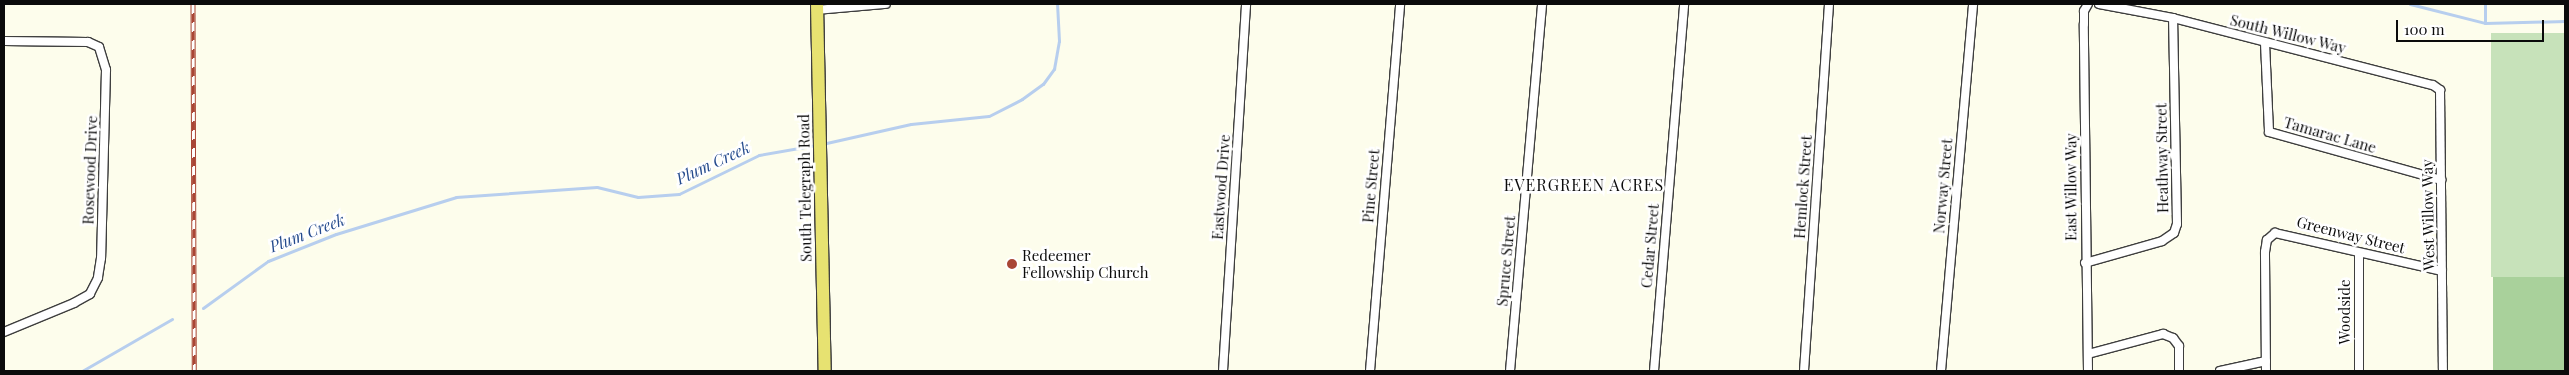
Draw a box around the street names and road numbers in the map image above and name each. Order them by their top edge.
street label: South Willow Way [2228,11,2348,57]
street label: Heathway Street [2152,103,2172,213]
street label: Tamarac Lane [2282,113,2378,157]
street label: South Telegraph Road [795,114,815,262]
street label: Rosewood Drive [79,115,101,225]
street label: East Willow Way [2062,132,2080,242]
street label: Eastwood Drive [1208,134,1234,240]
street label: Hemlock Street [1790,135,1816,239]
street label: Norway Street [1930,138,1956,234]
street label: Pine Street [1359,148,1383,224]
street label: West Willow Way [2418,158,2438,272]
street label: Cedar Street [1637,203,1663,289]
street label: Greenway Street [2295,213,2407,257]
street label: Spruce Street [1493,215,1519,307]
street label: Woodside [2336,279,2354,345]

